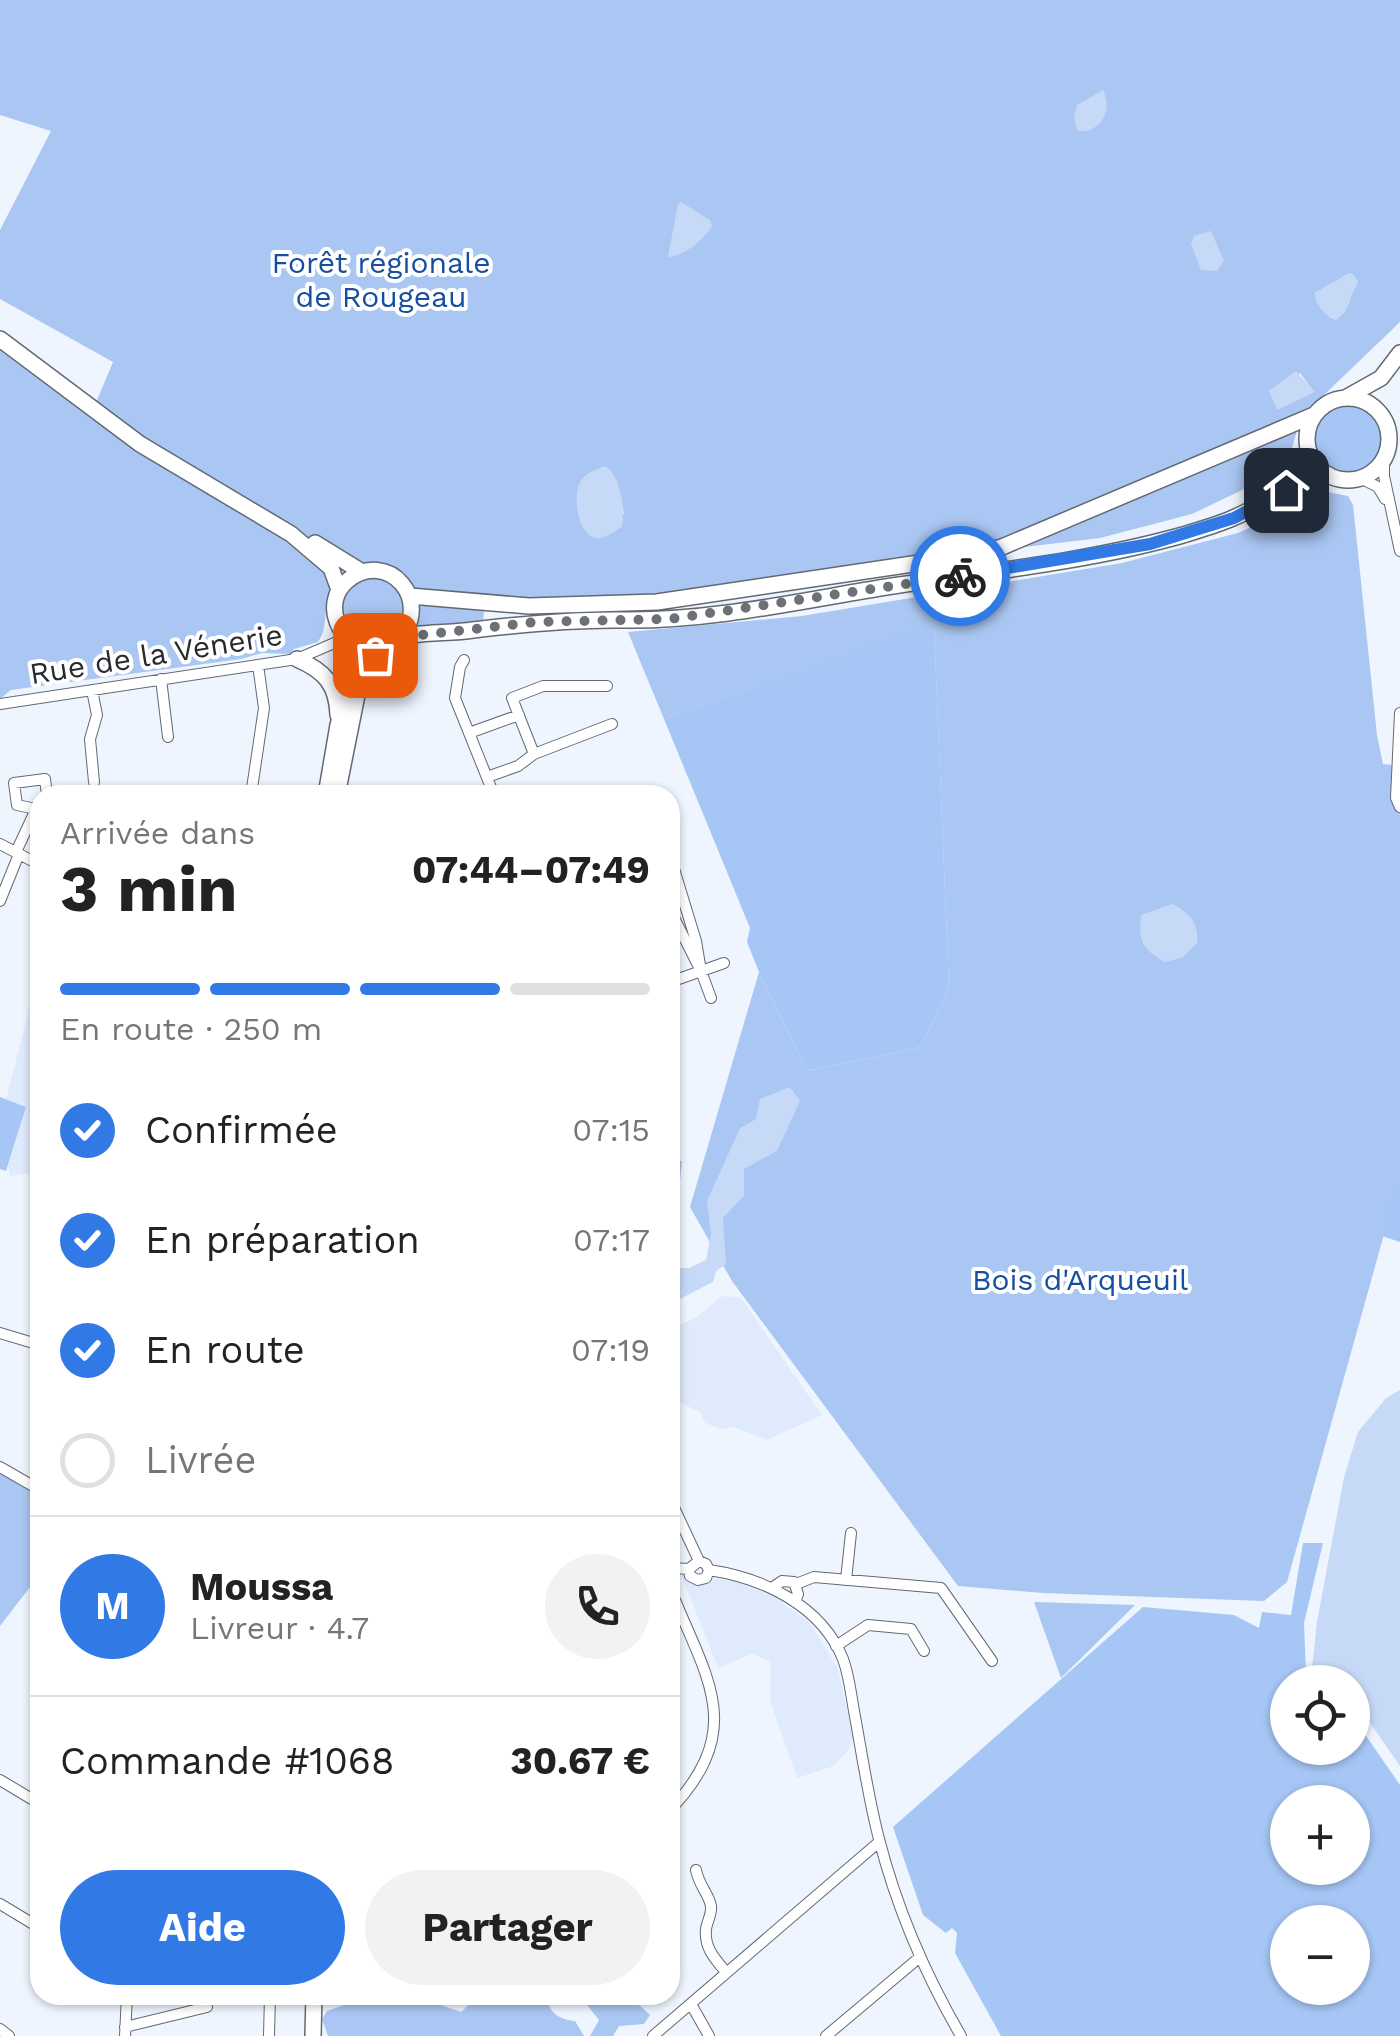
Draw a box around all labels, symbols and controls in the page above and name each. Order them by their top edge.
park label: Forêt régionale de Rougeau [271,245,491,314]
pin [1244,448,1329,533]
icon: home [1259,463,1314,518]
courier [910,526,1010,626]
icon: bike [933,549,988,604]
pin [333,613,418,698]
street label: Rue de la Vénerie [27,617,285,691]
icon: bag [348,628,403,683]
text: Arrivée dans [60,814,255,852]
text: 07:44–07:49 [412,848,650,892]
text: 3 min [60,851,238,927]
text: En route · 250 m [60,1010,322,1048]
icon: check [60,1103,115,1158]
text: Confirmée [145,1108,338,1152]
text: 07:15 [572,1111,650,1149]
icon: check [60,1213,115,1268]
text: En préparation [145,1218,420,1262]
text: 07:17 [573,1221,650,1259]
park label: Bois d'Arqueuil [972,1262,1188,1297]
icon: check [60,1323,115,1378]
text: En route [145,1328,305,1372]
text: 07:19 [571,1331,650,1369]
text: Livrée [145,1438,256,1482]
button: phone [545,1554,650,1659]
text: Moussa [190,1565,333,1609]
text: M [95,1584,130,1628]
text: Livreur · 4.7 [190,1609,369,1647]
map controls [1270,1665,1370,2005]
button: locate [1270,1665,1370,1765]
text: Commande #1068 [60,1739,394,1783]
text: 30.67 € [510,1739,650,1783]
button: + [1270,1785,1370,1885]
button: Aide [60,1870,345,1985]
button: Partager [365,1870,650,1985]
button: − [1270,1905,1370,2005]

